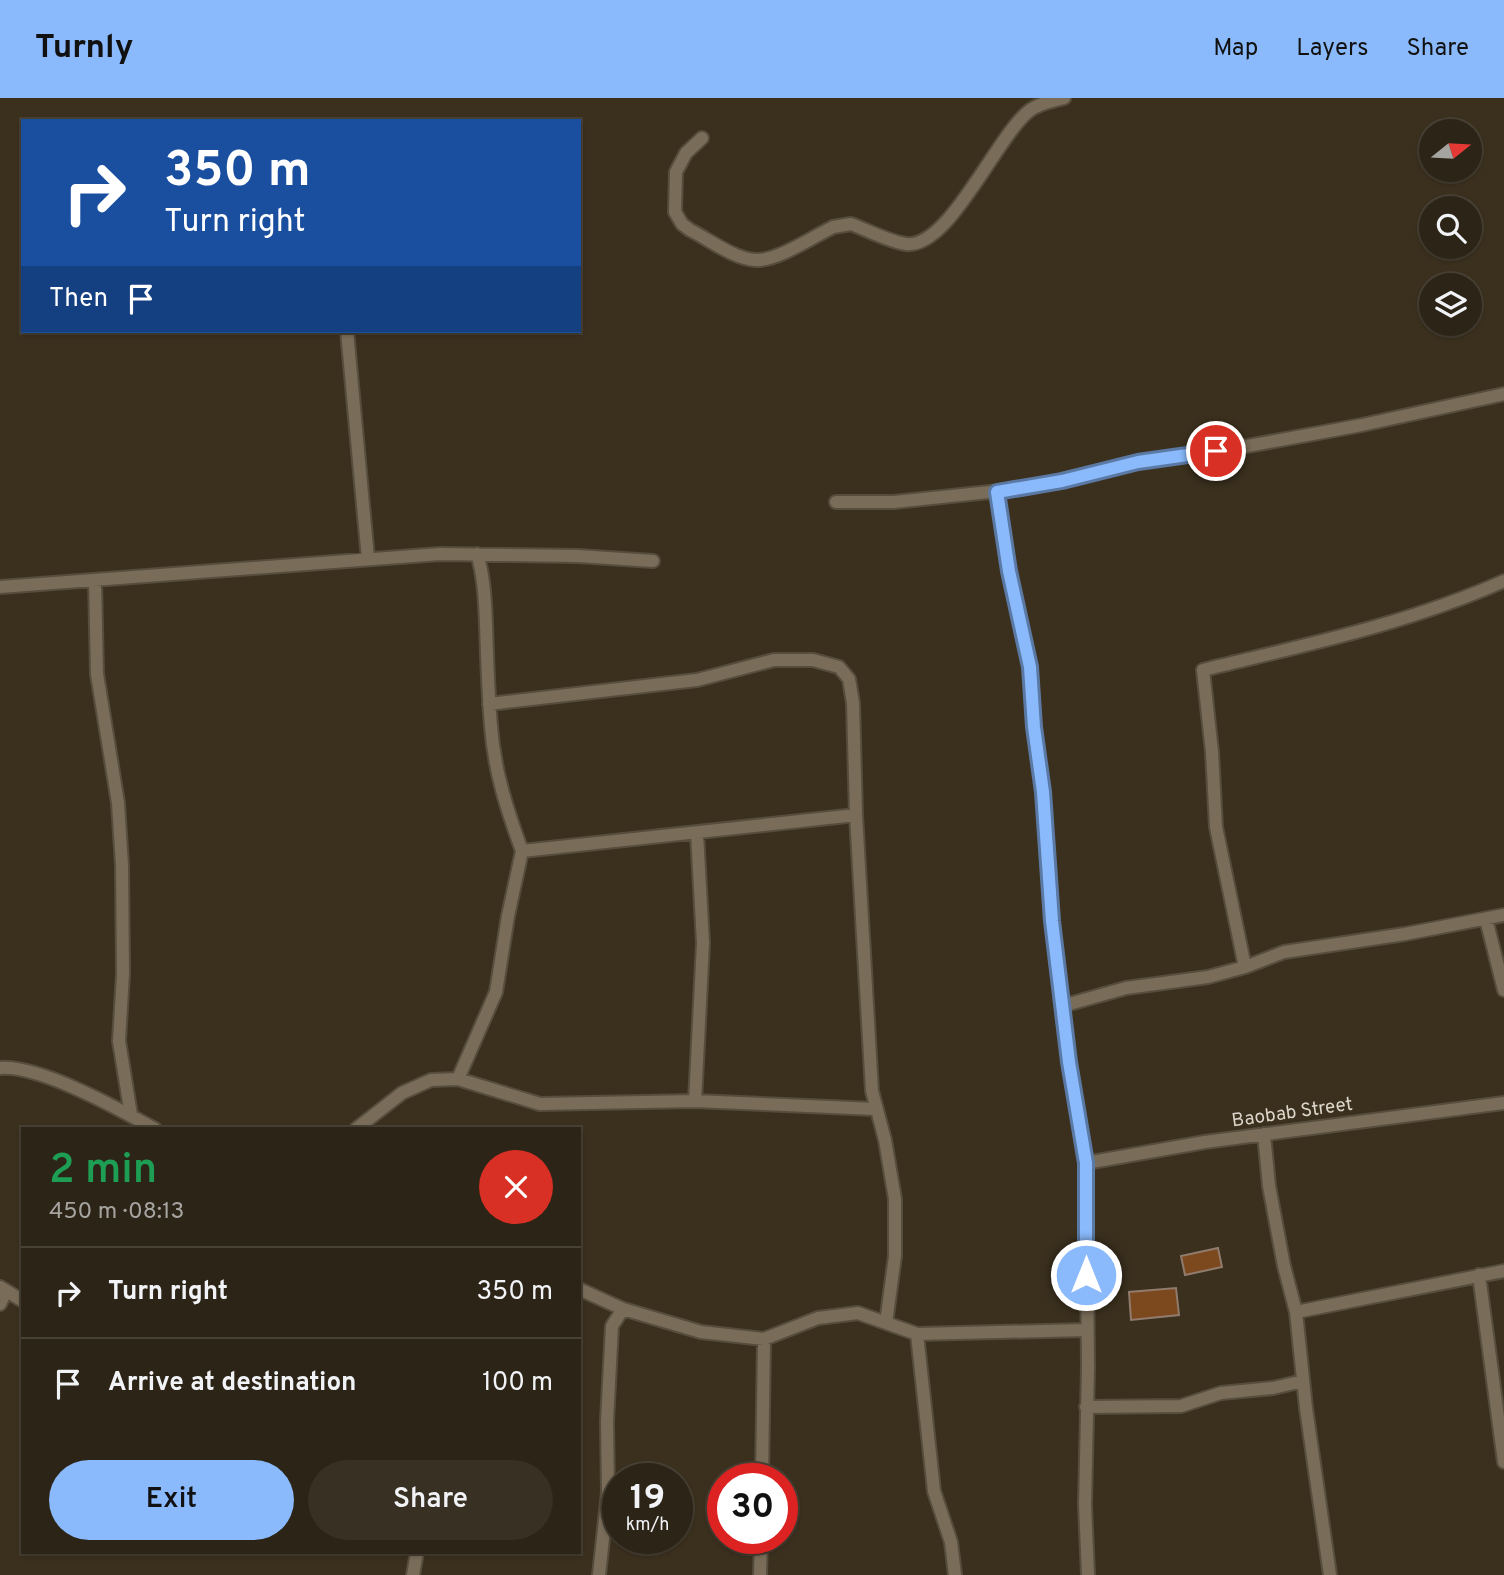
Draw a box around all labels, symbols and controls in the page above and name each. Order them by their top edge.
text: Turnly [35,28,133,70]
text: Map [1213,34,1258,64]
text: Layers [1296,34,1368,64]
text: Share [1406,34,1469,64]
north arrow [1419,119,1482,182]
map controls [1419,119,1482,336]
text: 350 m [164,142,311,204]
icon: right [49,147,140,238]
button: search [1419,196,1482,259]
text: Turn right [164,203,306,243]
button: layers [1419,273,1482,336]
icon: arrive [122,280,160,318]
text: Then [49,283,108,316]
pin [1186,421,1246,481]
icon: arrive [1197,432,1235,470]
street label: Baobab Street [1230,1093,1354,1133]
text: 2 min [49,1145,157,1198]
button: close [479,1150,553,1224]
text: 450 m · 08:13 [49,1198,184,1227]
position arrow [1049,1238,1123,1312]
icon: right [49,1274,87,1312]
text: Turn right [108,1276,228,1309]
text: 350 m [476,1276,553,1309]
icon: arrive [49,1365,87,1403]
text: Arrive at destination [108,1367,356,1400]
text: 100 m [482,1367,553,1400]
button: Exit [49,1460,294,1540]
button: Share [308,1460,553,1540]
speed limit sign: 30 [707,1463,798,1554]
text: 19 [630,1477,665,1521]
text: km/h [626,1514,669,1537]

